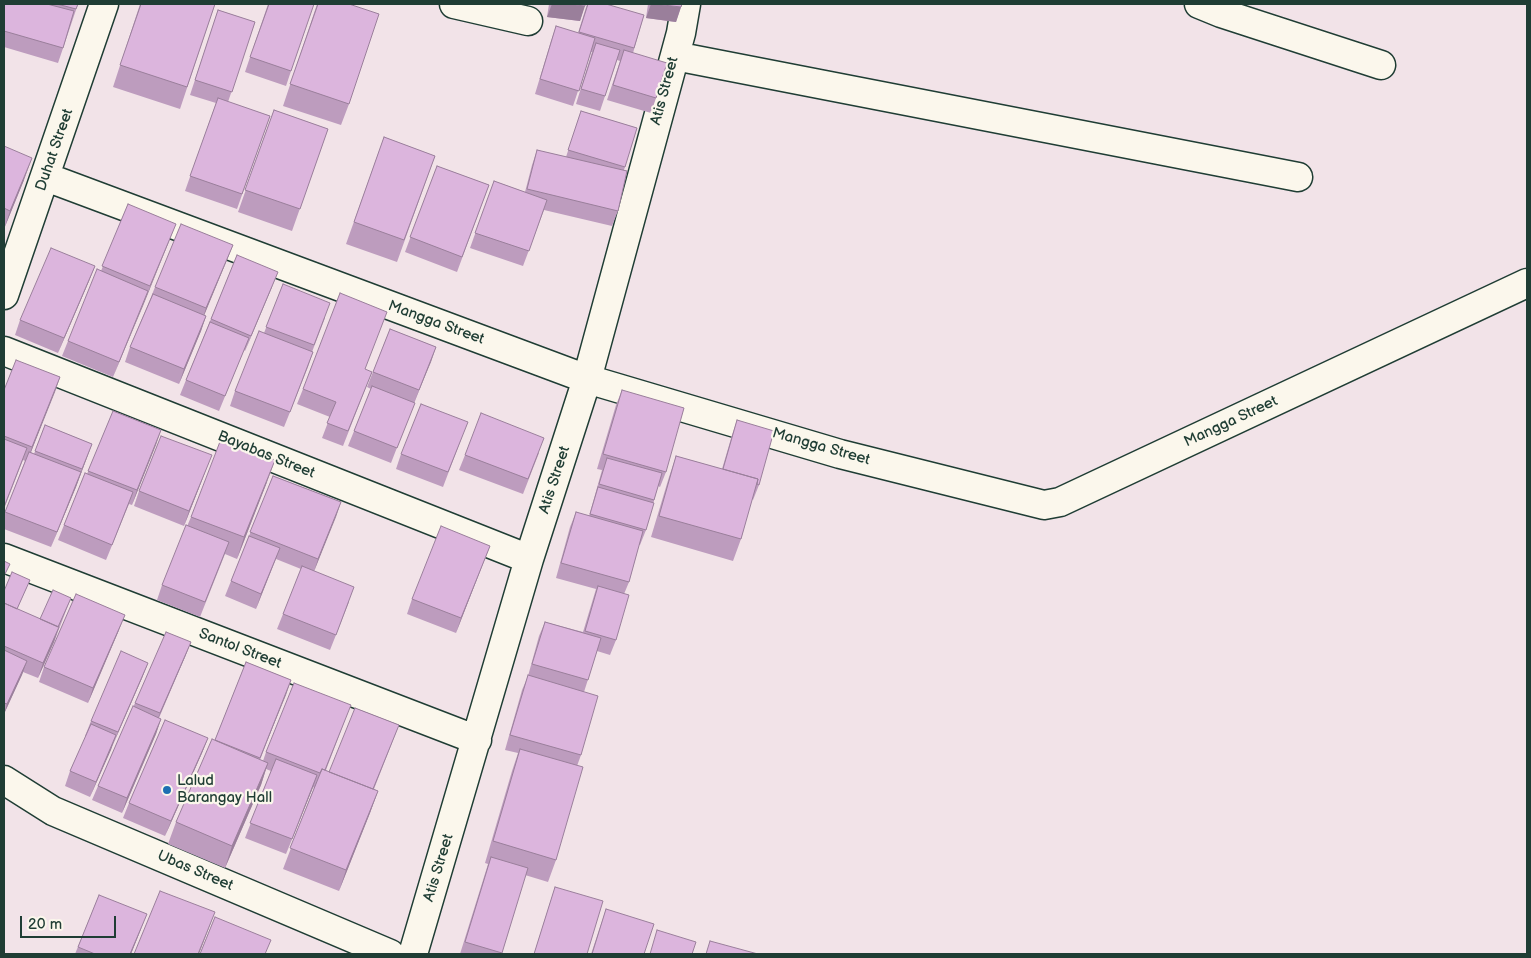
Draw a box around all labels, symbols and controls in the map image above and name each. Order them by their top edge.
street label: Atis Street [647,55,683,127]
street label: Duhat Street [33,106,77,194]
street label: Mangga Street [385,297,487,349]
street label: Mangga Street [1181,393,1281,451]
street label: Mangga Street [770,424,872,470]
street label: Bayabas Street [215,427,317,483]
street label: Atis Street [536,444,574,516]
street label: Santol Street [196,625,284,673]
place label: Lalud Barangay Hall [177,772,272,807]
marker: Lalud Barangay Hall [161,784,173,796]
street label: Atis Street [420,832,458,904]
street label: Ubas Street [154,847,236,895]
scale bar [22,906,119,938]
text: 20 m [28,915,62,934]

